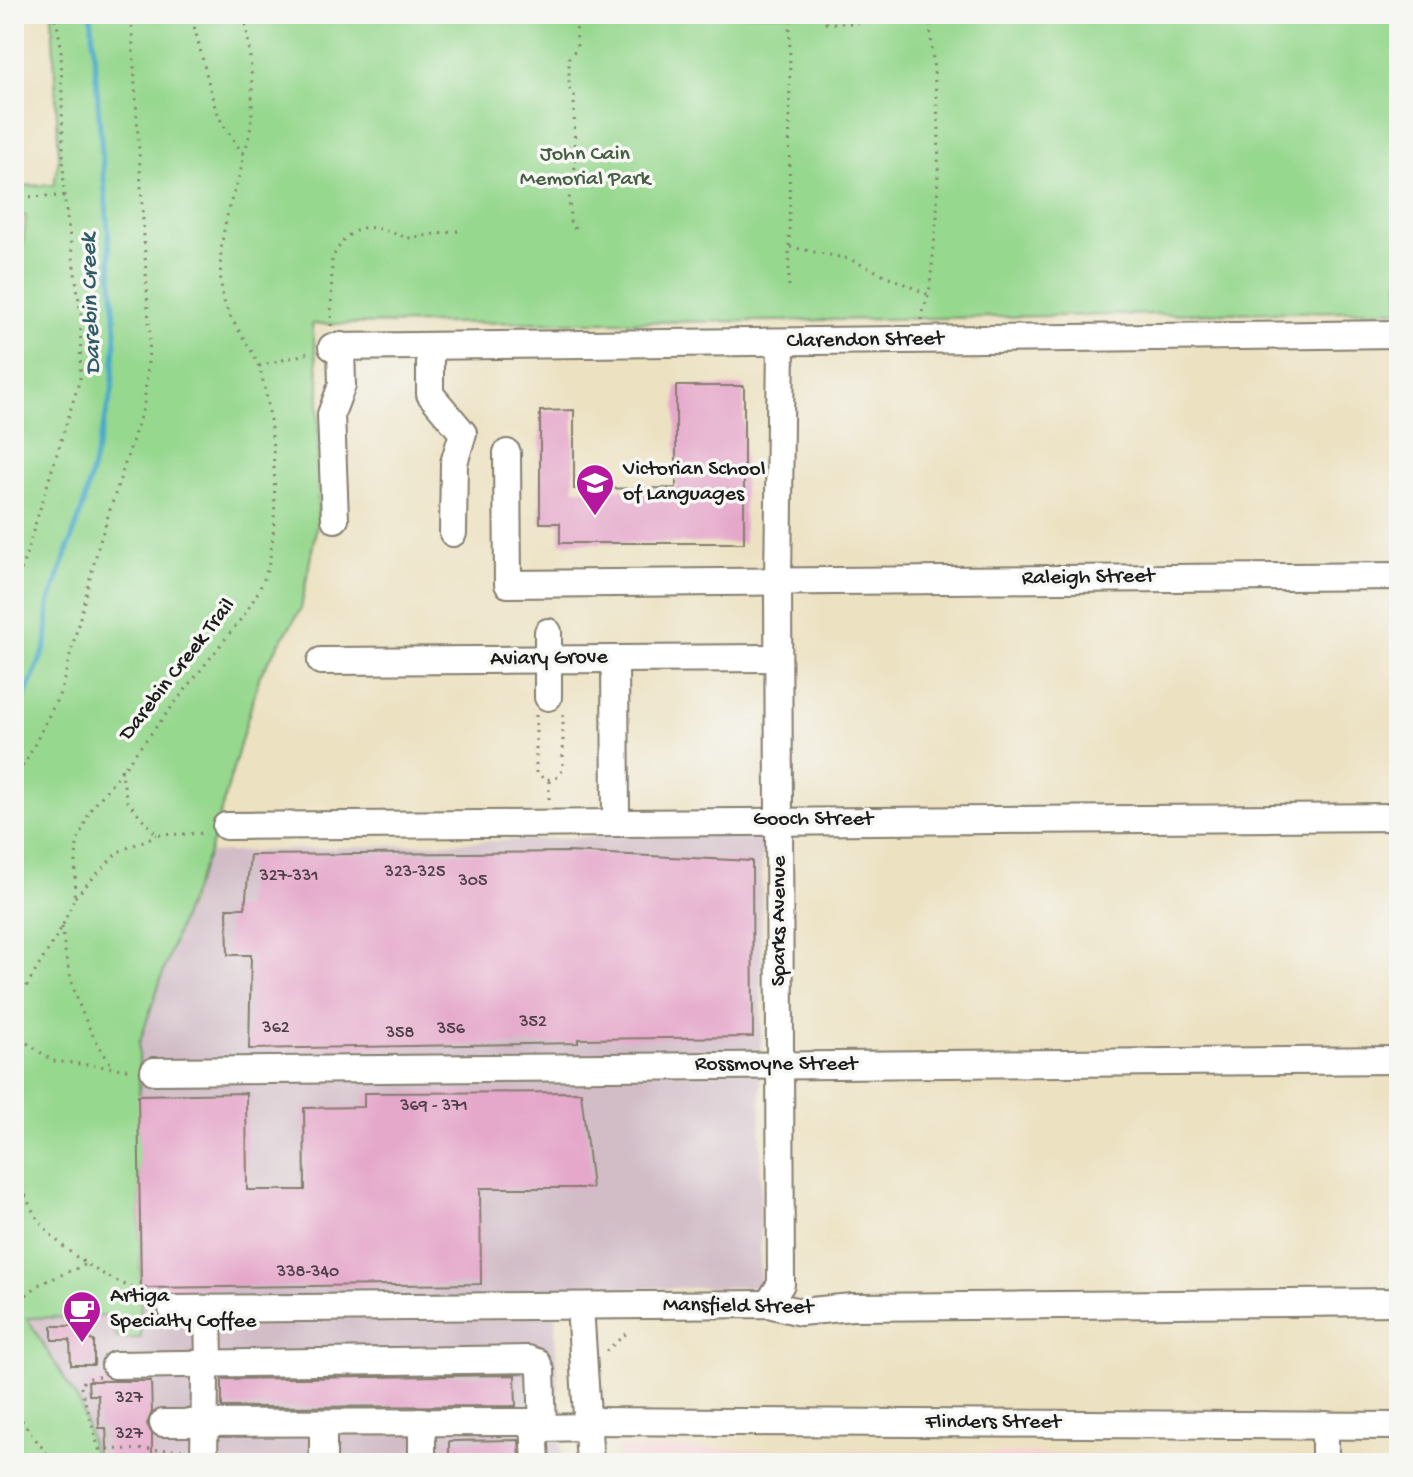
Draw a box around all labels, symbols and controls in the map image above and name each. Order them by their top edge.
park label: John Cain Memorial Park [520,142,652,193]
water label: Darebin Creek [75,230,109,375]
street label: Clarendon Street [786,327,946,355]
place label: Victorian School of Languages [622,457,766,508]
school or university icon: Victorian School of Languages [574,462,616,517]
street label: Raleigh Street [1021,564,1157,592]
street label: Darebin Creek Trail [113,594,242,748]
street label: Aviary Grove [490,645,609,673]
street label: Gooch Street [753,807,875,833]
street label: Sparks Avenue [767,855,793,986]
house number: 323-325 [384,862,445,883]
house number: 327-331 [258,866,319,887]
house number: 305 [457,871,488,892]
house number: 352 [518,1012,547,1033]
house number: 362 [261,1018,290,1039]
house number: 356 [436,1019,466,1040]
house number: 358 [385,1023,414,1044]
street label: Rossmoyne Street [695,1052,859,1078]
house number: 369 - 371 [399,1096,468,1117]
house number: 338-340 [276,1262,339,1283]
place label: Artiga Specialty Coffee [110,1284,257,1335]
cafe icon: Artiga Specialty Coffee [61,1289,103,1344]
street label: Mansfield Street [663,1293,815,1321]
house number: 327 [114,1388,143,1409]
street label: Flinders Street [924,1410,1063,1436]
house number: 327 [114,1424,143,1445]

